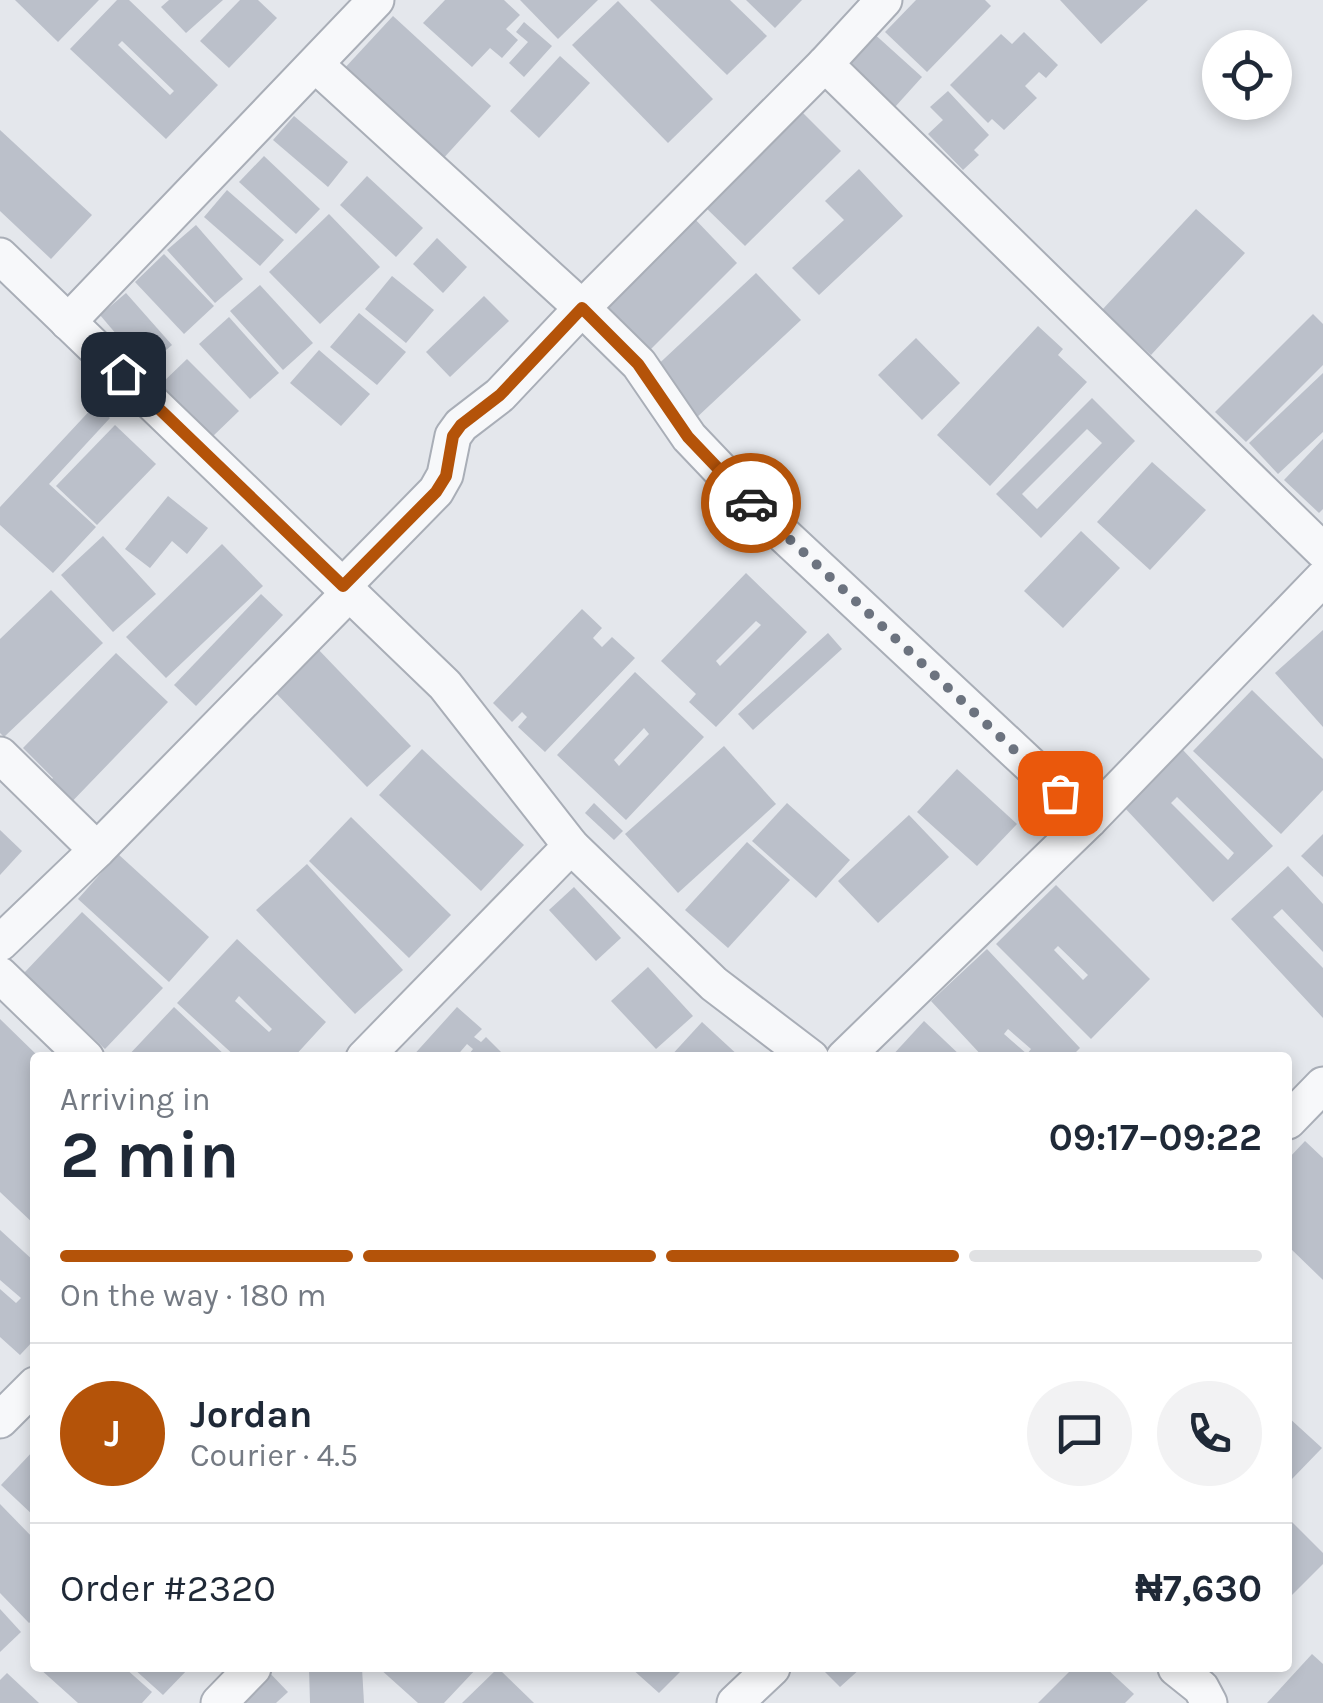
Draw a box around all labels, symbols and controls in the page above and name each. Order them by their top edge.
map controls [1202,30,1292,120]
button: locate [1202,30,1292,120]
pin [81,332,166,417]
icon: home [96,347,151,402]
courier [701,453,801,553]
icon: car [724,476,779,531]
pin [1018,751,1103,836]
icon: bag [1033,766,1088,821]
text: Arriving in [60,1081,211,1118]
text: 09:17–09:22 [1049,1115,1262,1160]
text: 2 min [60,1117,239,1193]
text: On the way · 180 m [60,1277,326,1314]
button: chat [1027,1381,1132,1486]
button: phone [1157,1381,1262,1486]
text: Jordan [190,1392,313,1437]
text: J [104,1411,121,1456]
text: Courier · 4.5 [190,1437,358,1474]
text: Order #2320 [60,1566,276,1611]
text: ₦7,630 [1135,1566,1262,1611]

